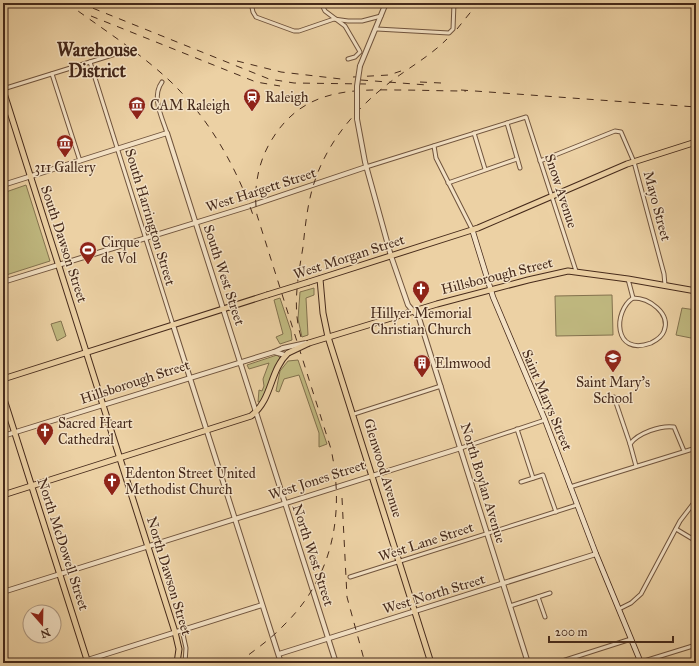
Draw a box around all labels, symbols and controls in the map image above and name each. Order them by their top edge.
district label: Warehouse District [57,39,138,82]
station icon: Raleigh [242,87,262,112]
place label: Raleigh [265,89,309,106]
museum icon: CAM Raleigh [127,95,147,120]
place label: CAM Raleigh [150,97,230,114]
museum icon: 311 Gallery [55,133,75,158]
street label: South Harrington Street [121,146,179,288]
street label: Snow Avenue [541,152,581,230]
place label: 311 Gallery [35,159,96,176]
street label: West Hargett Street [204,164,318,216]
street label: Mayo Street [640,169,674,243]
street label: South Dawson Street [37,183,91,305]
street label: South West Street [200,223,248,328]
street label: West Morgan Street [291,231,407,283]
place label: Cirque de Vol [101,234,140,267]
sports icon: Cirque de Vol [78,240,98,265]
street label: Hillsborough Street [439,254,555,298]
church icon: Hillyer Memorial Christian Church [411,279,431,304]
place label: Hillyer Memorial Christian Church [370,305,472,338]
street label: Saint Marys Street [518,347,576,453]
school or university icon: Saint Mary's School [603,348,623,373]
building icon: Elmwood [412,353,432,378]
place label: Elmwood [435,355,491,372]
street label: Hillsborough Street [78,356,192,408]
place label: Saint Mary's School [576,374,650,407]
place label: Sacred Heart Cathedral [58,415,133,448]
street label: Glenwood Avenue [360,416,406,520]
church icon: Sacred Heart Cathedral [35,421,55,446]
street label: North Boylan Avenue [457,421,509,545]
street label: West Jones Street [267,456,368,505]
place label: Edenton Street United Methodist Church [125,465,256,498]
church icon: Edenton Street United Methodist Church [102,471,122,496]
street label: North McDowell Street [34,476,92,612]
street label: North West Street [289,502,337,608]
street label: North Dawson Street [143,514,195,638]
street label: West Lane Street [376,519,476,565]
street label: West North Street [381,570,487,618]
north arrow [22,604,62,644]
scale bar [549,618,673,644]
text: N [38,625,52,641]
text: 200 m [555,625,588,639]

